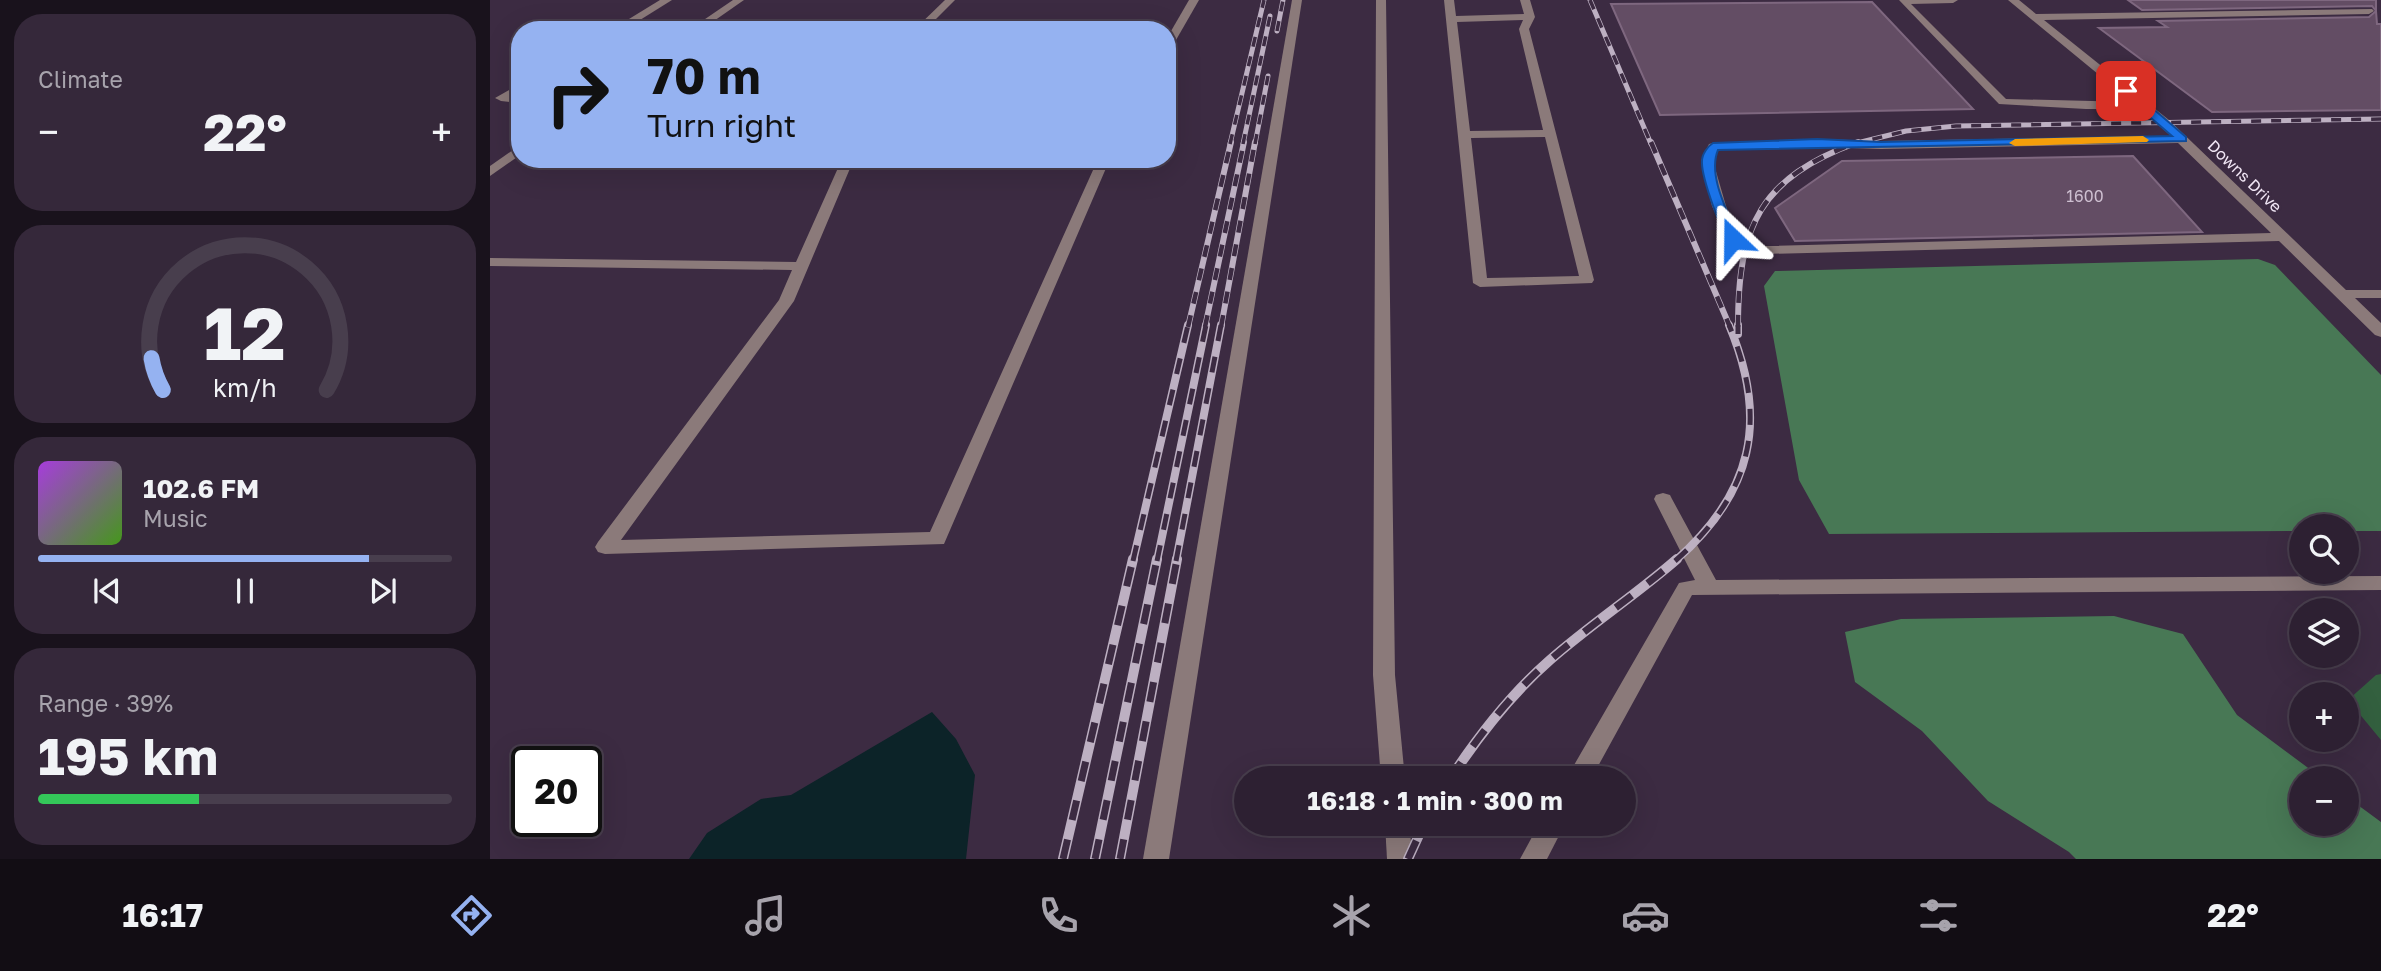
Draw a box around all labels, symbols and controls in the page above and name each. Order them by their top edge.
text: 70 m [647,46,761,105]
icon: right [532,49,623,140]
pin [2096,61,2156,121]
text: Climate [38,65,123,93]
icon: arrive [2107,72,2145,110]
text: 22° [203,100,287,162]
text: Turn right [647,106,796,144]
text: − [38,109,59,154]
text: + [431,109,452,154]
street label: Downs Drive [2204,136,2286,216]
house number: 1600 [2066,186,2104,206]
position arrow [1696,202,1770,276]
text: 12 [204,289,286,376]
text: km/h [213,372,277,403]
text: 102.6 FM [143,473,259,504]
text: Music [143,504,208,532]
map controls [2289,514,2359,836]
button: search [2289,514,2359,584]
icon: previous [88,572,126,610]
icon: pause [226,572,264,610]
icon: next [364,572,402,610]
button: layers [2289,598,2359,668]
button: + [2289,682,2359,752]
text: Range · 39% [38,689,173,717]
text: 195 km [38,724,218,786]
speed limit sign: 20 [511,746,602,837]
button: − [2289,766,2359,836]
text: 16:18 · 1 min · 300 m [1307,785,1563,816]
icon: directions [447,891,496,940]
icon: music [741,891,790,940]
icon: phone [1034,891,1083,940]
icon: climate [1327,891,1376,940]
icon: car [1621,891,1670,940]
icon: filters [1914,891,1963,940]
text: 16:17 [122,896,203,934]
text: 22° [2207,896,2259,934]

